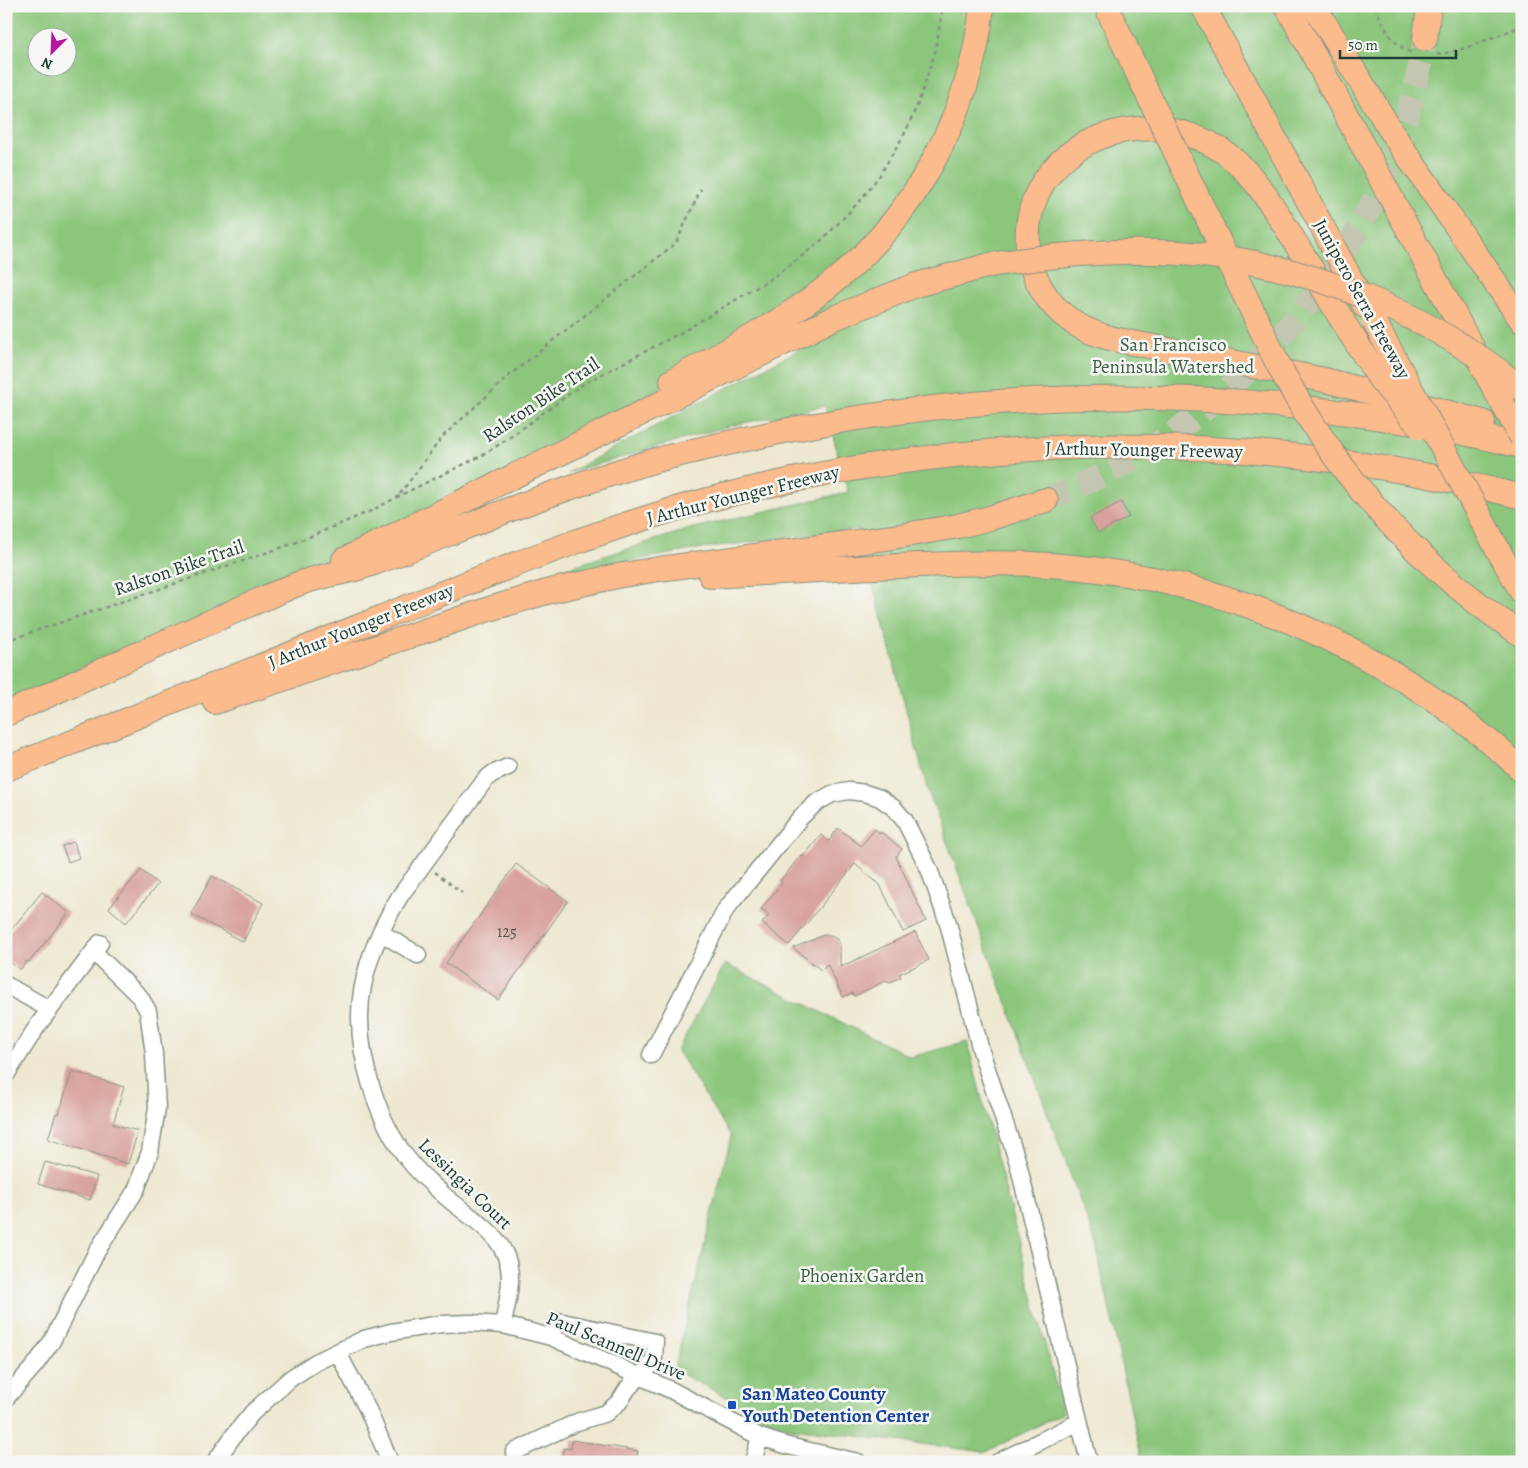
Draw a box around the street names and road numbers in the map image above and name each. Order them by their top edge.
street label: Junipero Serra Freeway [1307,214,1417,384]
street label: Ralston Bike Trail [477,351,605,449]
street label: J Arthur Younger Freeway [1045,435,1244,465]
street label: J Arthur Younger Freeway [644,458,843,532]
street label: Ralston Bike Trail [111,533,248,602]
street label: J Arthur Younger Freeway [264,577,458,675]
street label: Lessingia Court [412,1132,518,1236]
street label: Paul Scannell Drive [542,1305,690,1387]

